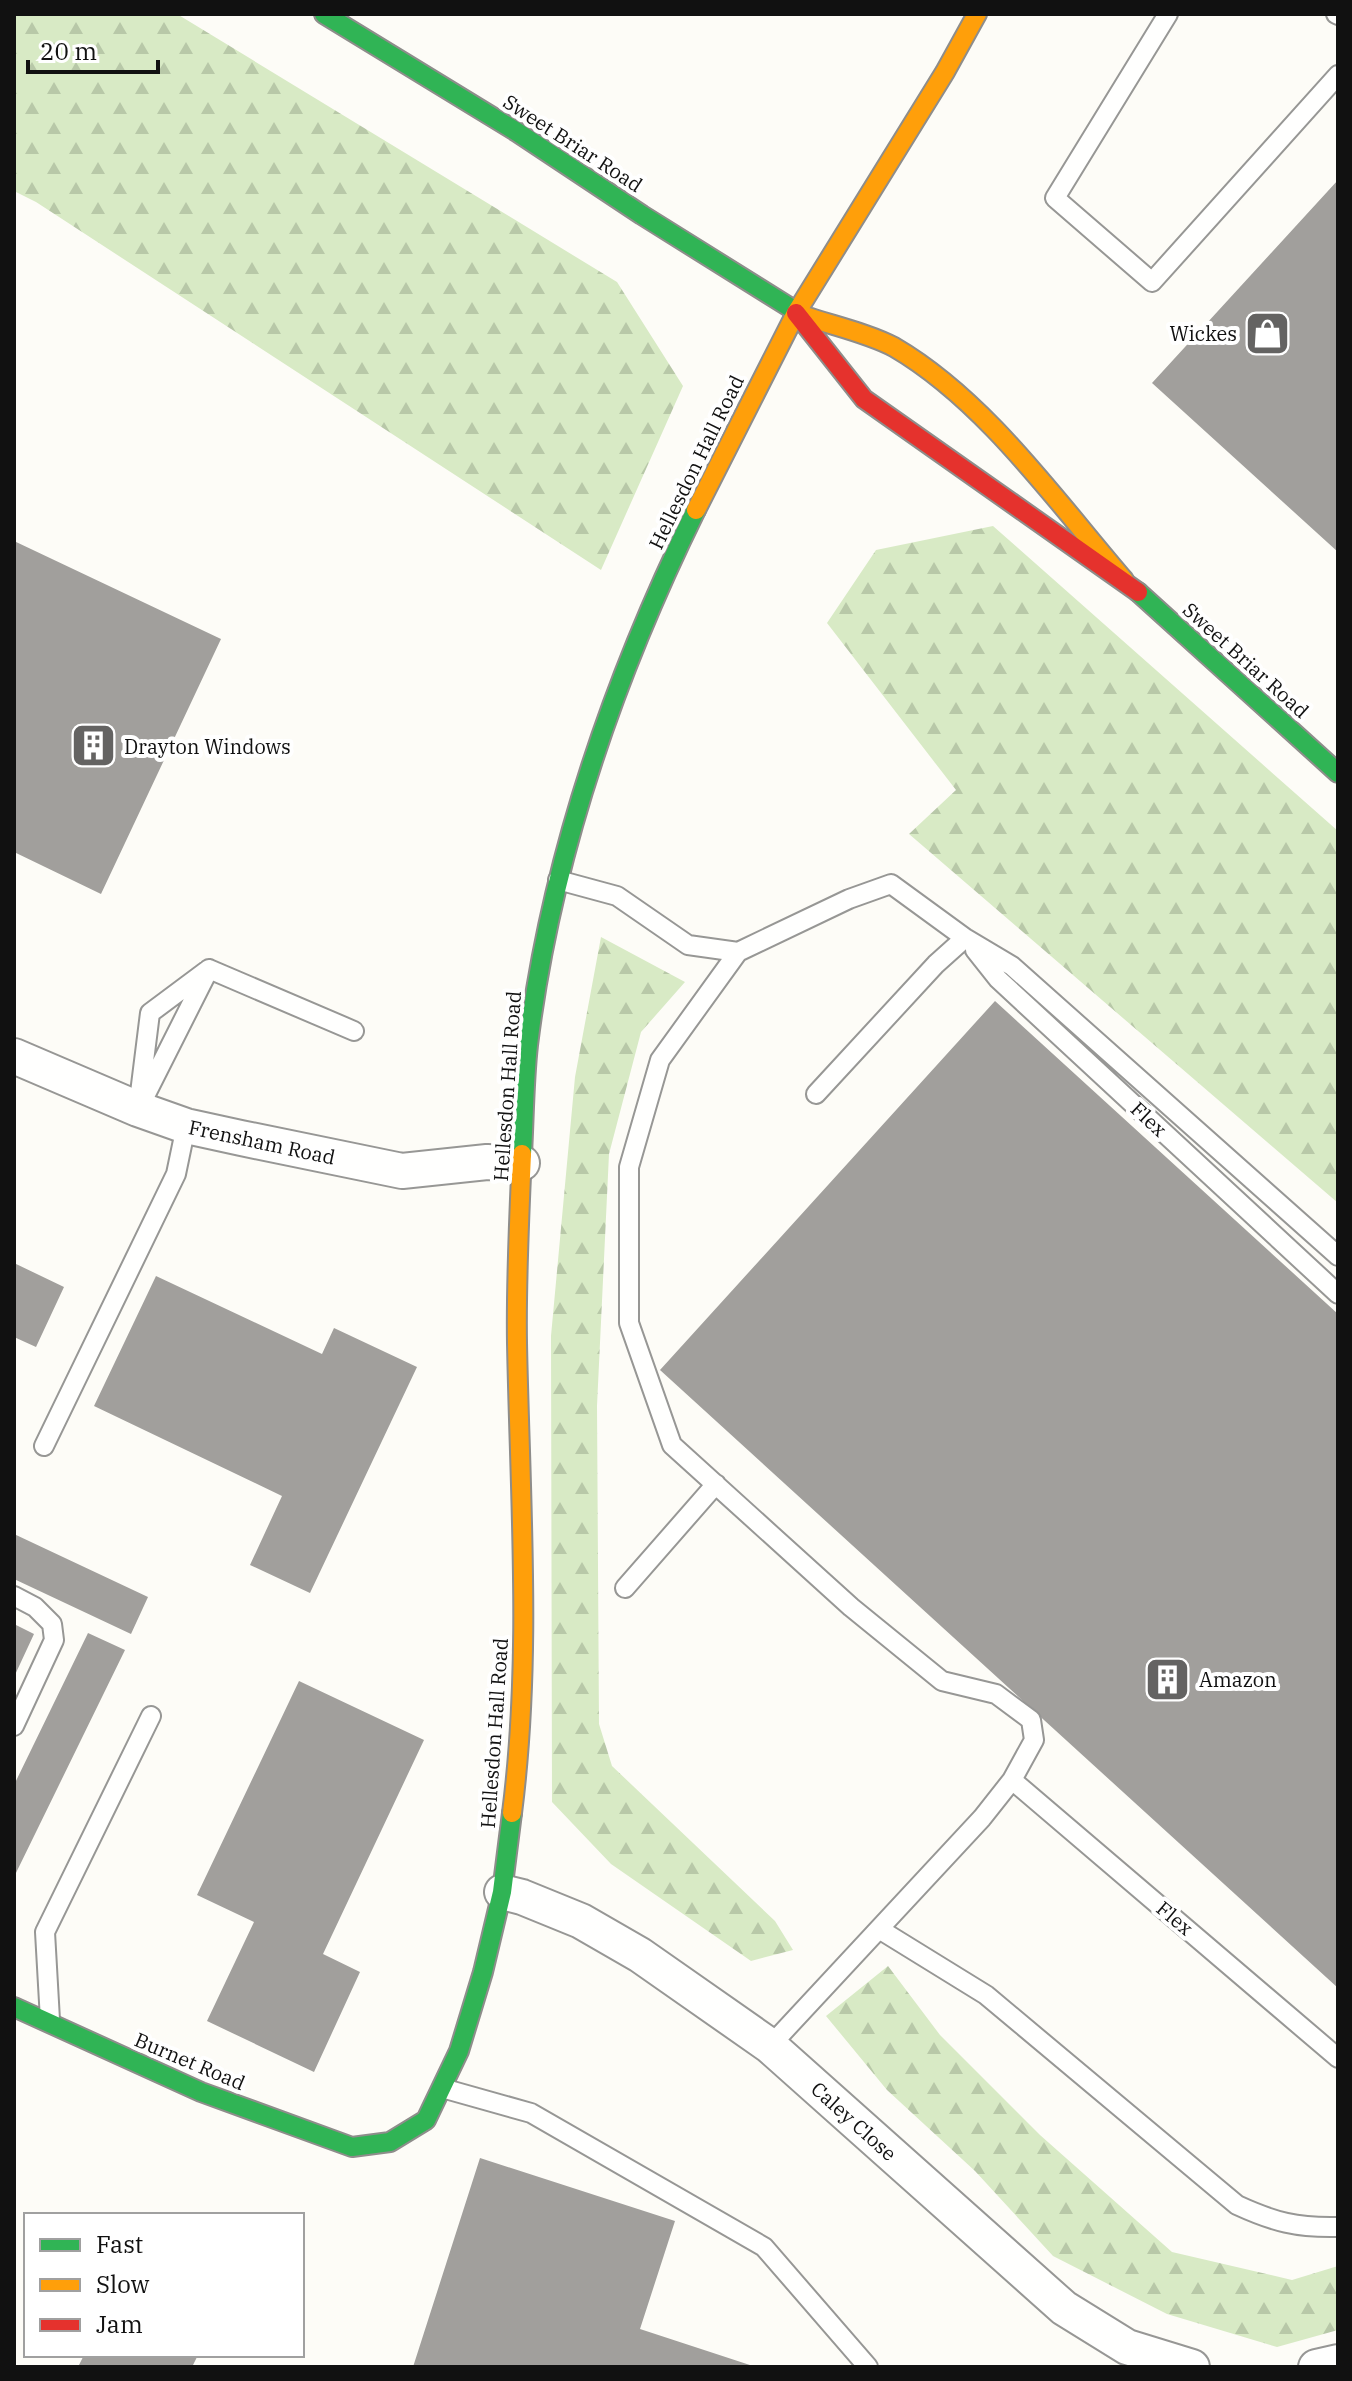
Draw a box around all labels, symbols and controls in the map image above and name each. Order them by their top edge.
scale bar [28,24,158,74]
text: 20 m [40,35,97,67]
street label: Sweet Briar Road [498,88,648,198]
shop icon: Wickes [1244,309,1292,357]
place label: Wickes [1169,320,1237,347]
street label: Hellesdon Hall Road [642,370,750,554]
street label: Sweet Briar Road [1177,596,1315,724]
building icon: Drayton Windows [69,722,117,770]
place label: Drayton Windows [124,733,291,760]
street label: Hellesdon Hall Road [487,990,527,1182]
street label: Flex [1125,1095,1173,1143]
street label: Frensham Road [186,1113,338,1171]
street label: Hellesdon Hall Road [474,1637,514,1829]
building icon: Amazon [1144,1655,1192,1703]
place label: Amazon [1199,1666,1277,1693]
street label: Flex [1151,1895,1199,1941]
street label: Burnet Road [131,2026,249,2096]
street label: Caley Close [805,2075,903,2167]
legend [24,2213,304,2357]
text: Fast [96,2228,143,2260]
text: Slow [96,2268,150,2300]
text: Jam [96,2308,143,2340]

